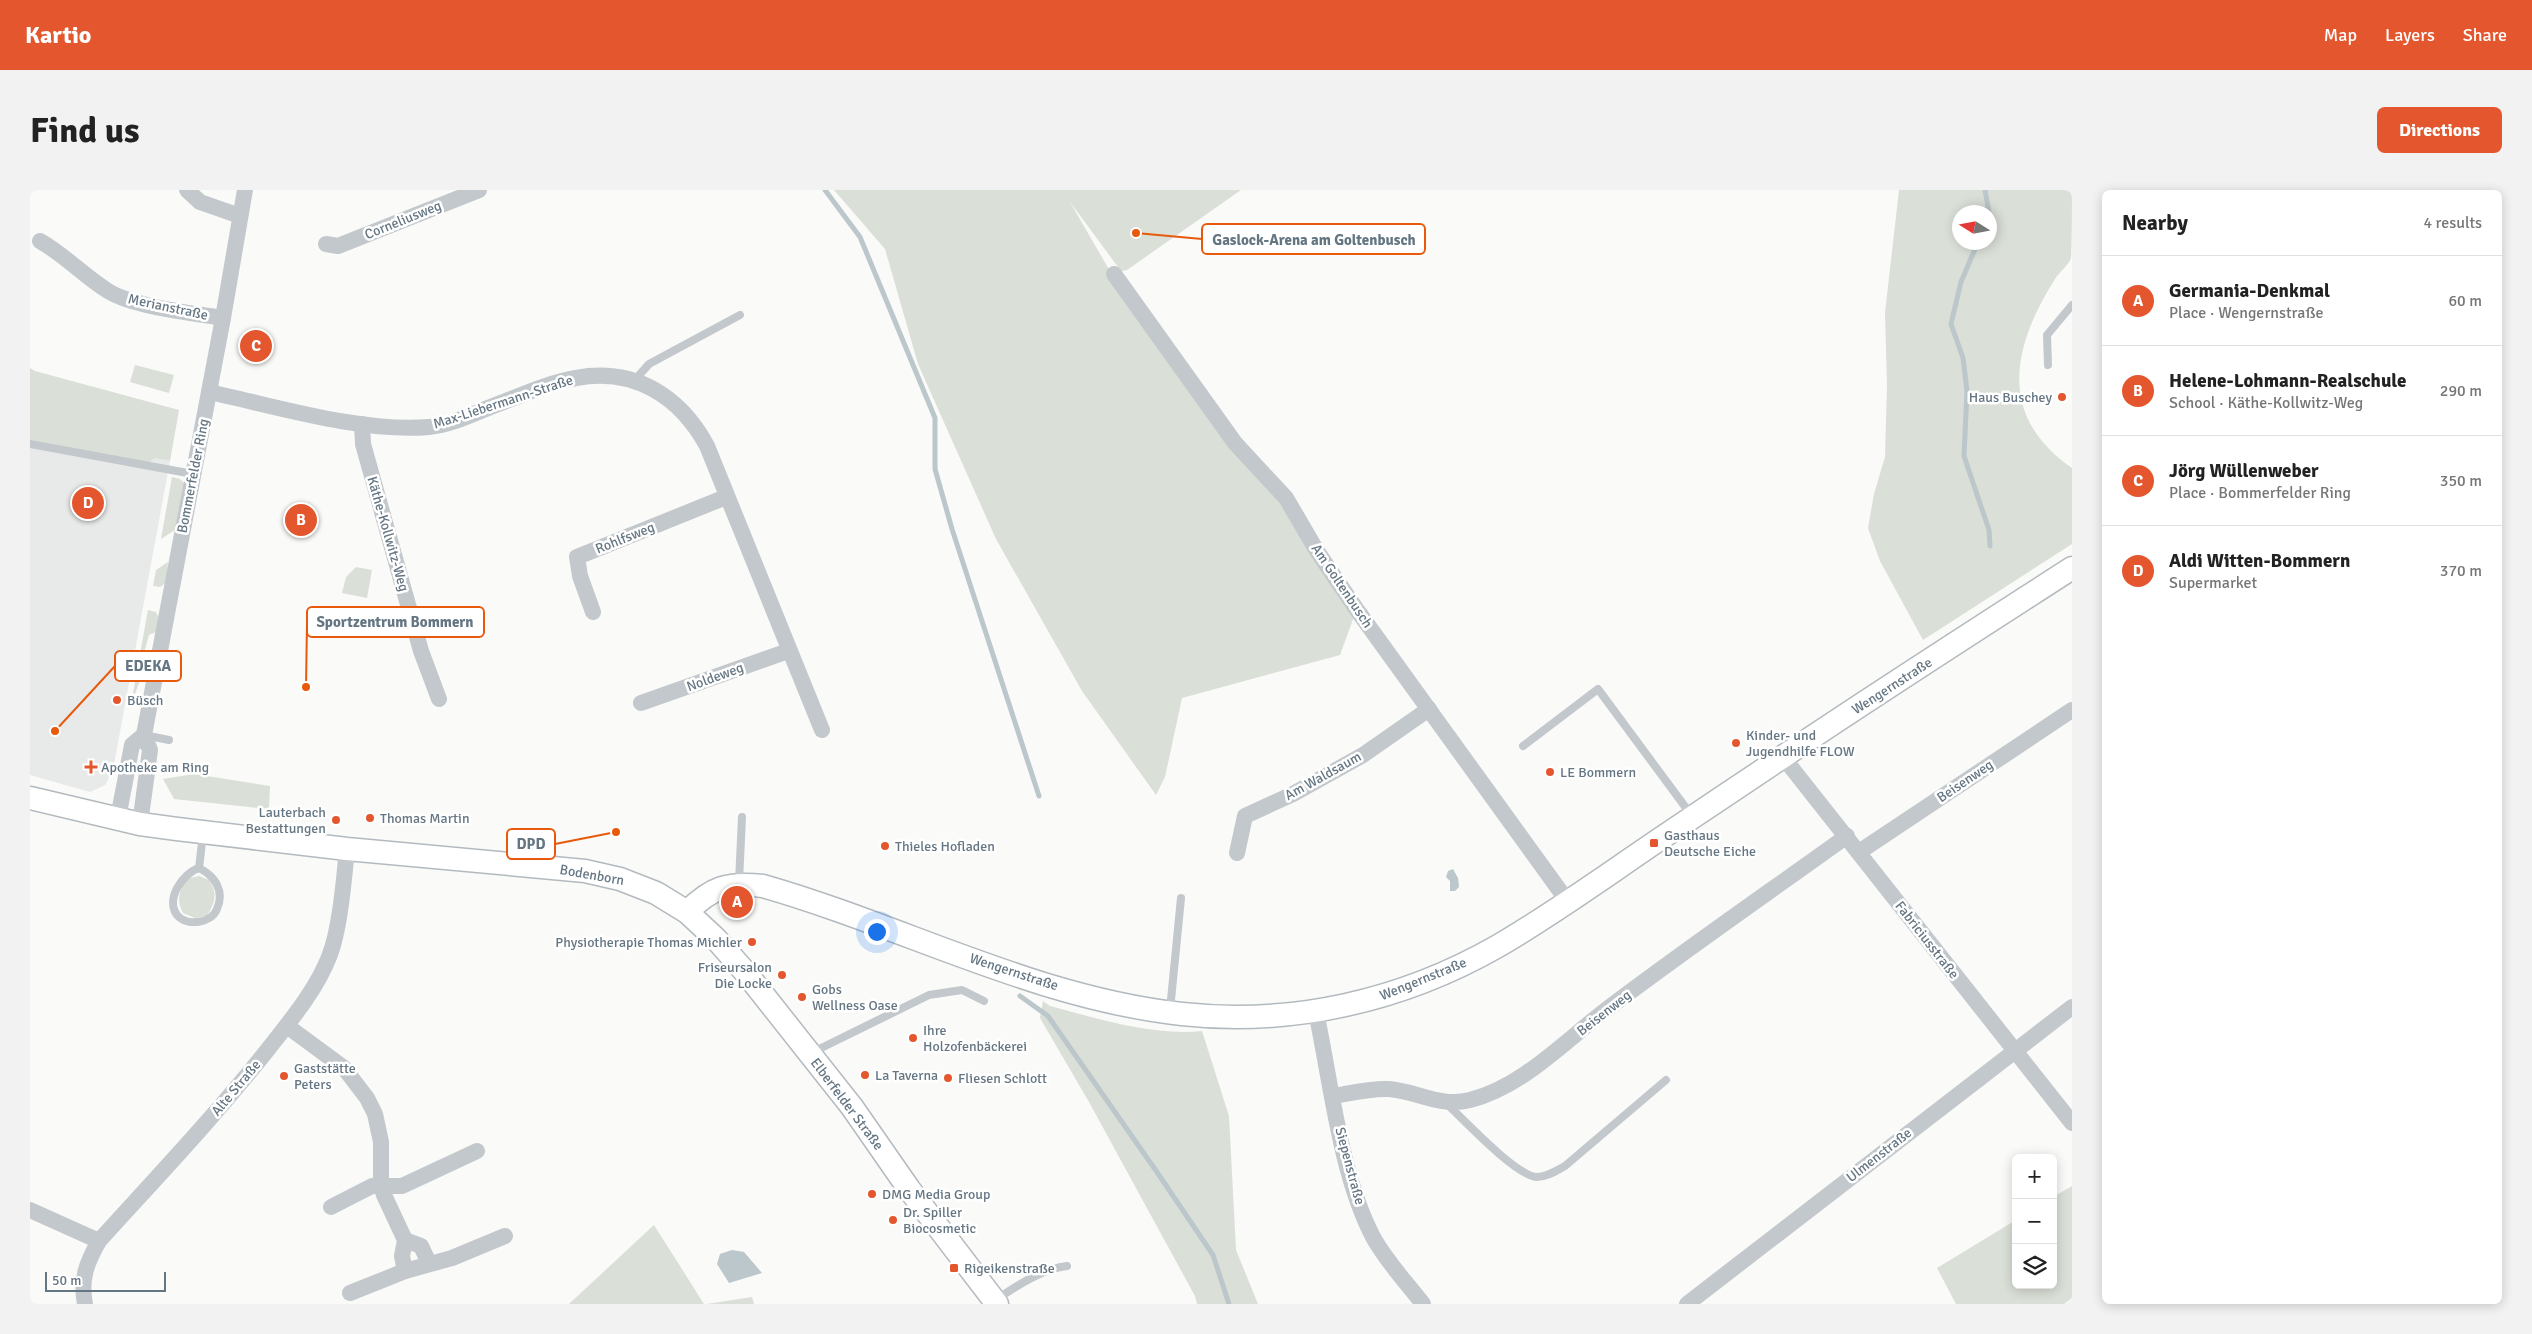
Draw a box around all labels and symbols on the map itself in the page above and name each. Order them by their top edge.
street label: Corneliusweg [362,197,444,243]
north arrow [1952,205,1997,250]
callout: Gaslock-Arena am Goltenbusch [1202,224,1425,254]
text: Gaslock-Arena am Goltenbusch [1212,231,1416,249]
street label: Merianstraße [127,290,209,324]
pin: C [240,327,272,365]
street label: Max-Liebermann-Straße [431,371,575,433]
place label: Haus Buschey [1969,389,2052,406]
marker: Haus Buschey [2056,391,2068,403]
street label: Bommerfelder Ring [174,417,212,535]
street label: Käthe-Kollwitz-Weg [363,475,413,593]
pin: D [72,484,104,522]
pin: B [285,501,317,539]
street label: Rohlfsweg [593,518,657,558]
street label: Am Goltenbusch [1308,541,1376,631]
callout: Sportzentrum Bommern [307,607,484,637]
text: Sportzentrum Bommern [316,613,474,631]
callout: EDEKA [115,651,181,681]
street label: Wengernstraße [1849,654,1935,718]
text: EDEKA [125,657,171,675]
street label: Noldeweg [684,659,746,695]
place label: Büsch [127,692,163,709]
marker: Büsch [111,694,123,706]
place label: Kinder- und Jugendhilfe FLOW [1746,727,1855,760]
marker: Kinder- und Jugendhilfe FLOW [1730,737,1742,749]
street label: Am Waldsaum [1282,748,1364,804]
street label: Beisenweg [1934,756,1996,806]
place label: Apotheke am Ring [101,759,209,776]
marker: Apotheke am Ring [85,761,97,773]
place label: LE Bommern [1560,764,1636,781]
marker: LE Bommern [1544,766,1556,778]
place label: Lauterbach Bestattungen [245,804,326,837]
place label: Thomas Martin [380,810,470,827]
marker: Thomas Martin [364,812,376,824]
marker: Lauterbach Bestattungen [330,814,342,826]
place label: Gasthaus Deutsche Eiche [1664,827,1756,860]
callout: DPD [507,829,555,859]
text: DPD [517,835,545,853]
marker: Gasthaus Deutsche Eiche [1648,837,1660,849]
place label: Thieles Hofladen [895,838,995,855]
marker: Thieles Hofladen [879,840,891,852]
street label: Bodenborn [558,861,626,889]
pin: A [721,883,753,921]
street label: Fabriciusstraße [1891,898,1963,982]
your location [864,919,890,945]
place label: Physiotherapie Thomas Michler [555,934,743,951]
marker: Physiotherapie Thomas Michler [746,936,758,948]
street label: Wengernstraße [968,950,1060,994]
street label: Wengernstraße [1377,954,1469,1004]
place label: Friseursalon Die Locke [698,959,772,992]
marker: Friseursalon Die Locke [776,969,788,981]
place label: Gobs Wellness Oase [812,981,898,1014]
street label: Beisenweg [1573,987,1635,1039]
marker: Gobs Wellness Oase [796,991,808,1003]
place label: Ihre Holzofenbäckerei [923,1022,1027,1055]
marker: Ihre Holzofenbäckerei [907,1032,919,1044]
street label: Elberfelder Straße [807,1055,887,1153]
street label: Alte Straße [208,1057,264,1119]
place label: Gaststätte Peters [294,1060,356,1093]
place label: La Taverna [875,1067,938,1084]
marker: La Taverna [859,1069,871,1081]
marker: Gaststätte Peters [278,1070,290,1082]
place label: Fliesen Schlott [958,1070,1047,1087]
marker: Fliesen Schlott [942,1072,954,1084]
street label: Ulmenstraße [1843,1124,1915,1186]
street label: Siepenstraße [1331,1125,1369,1207]
place label: DMG Media Group [882,1186,990,1203]
marker: DMG Media Group [866,1188,878,1200]
place label: Dr. Spiller Biocosmetic [903,1204,976,1237]
marker: Dr. Spiller Biocosmetic [887,1214,899,1226]
place label: Rigeikenstraße [964,1260,1055,1277]
marker: Rigeikenstraße [948,1262,960,1274]
scale bar [45,1269,166,1292]

